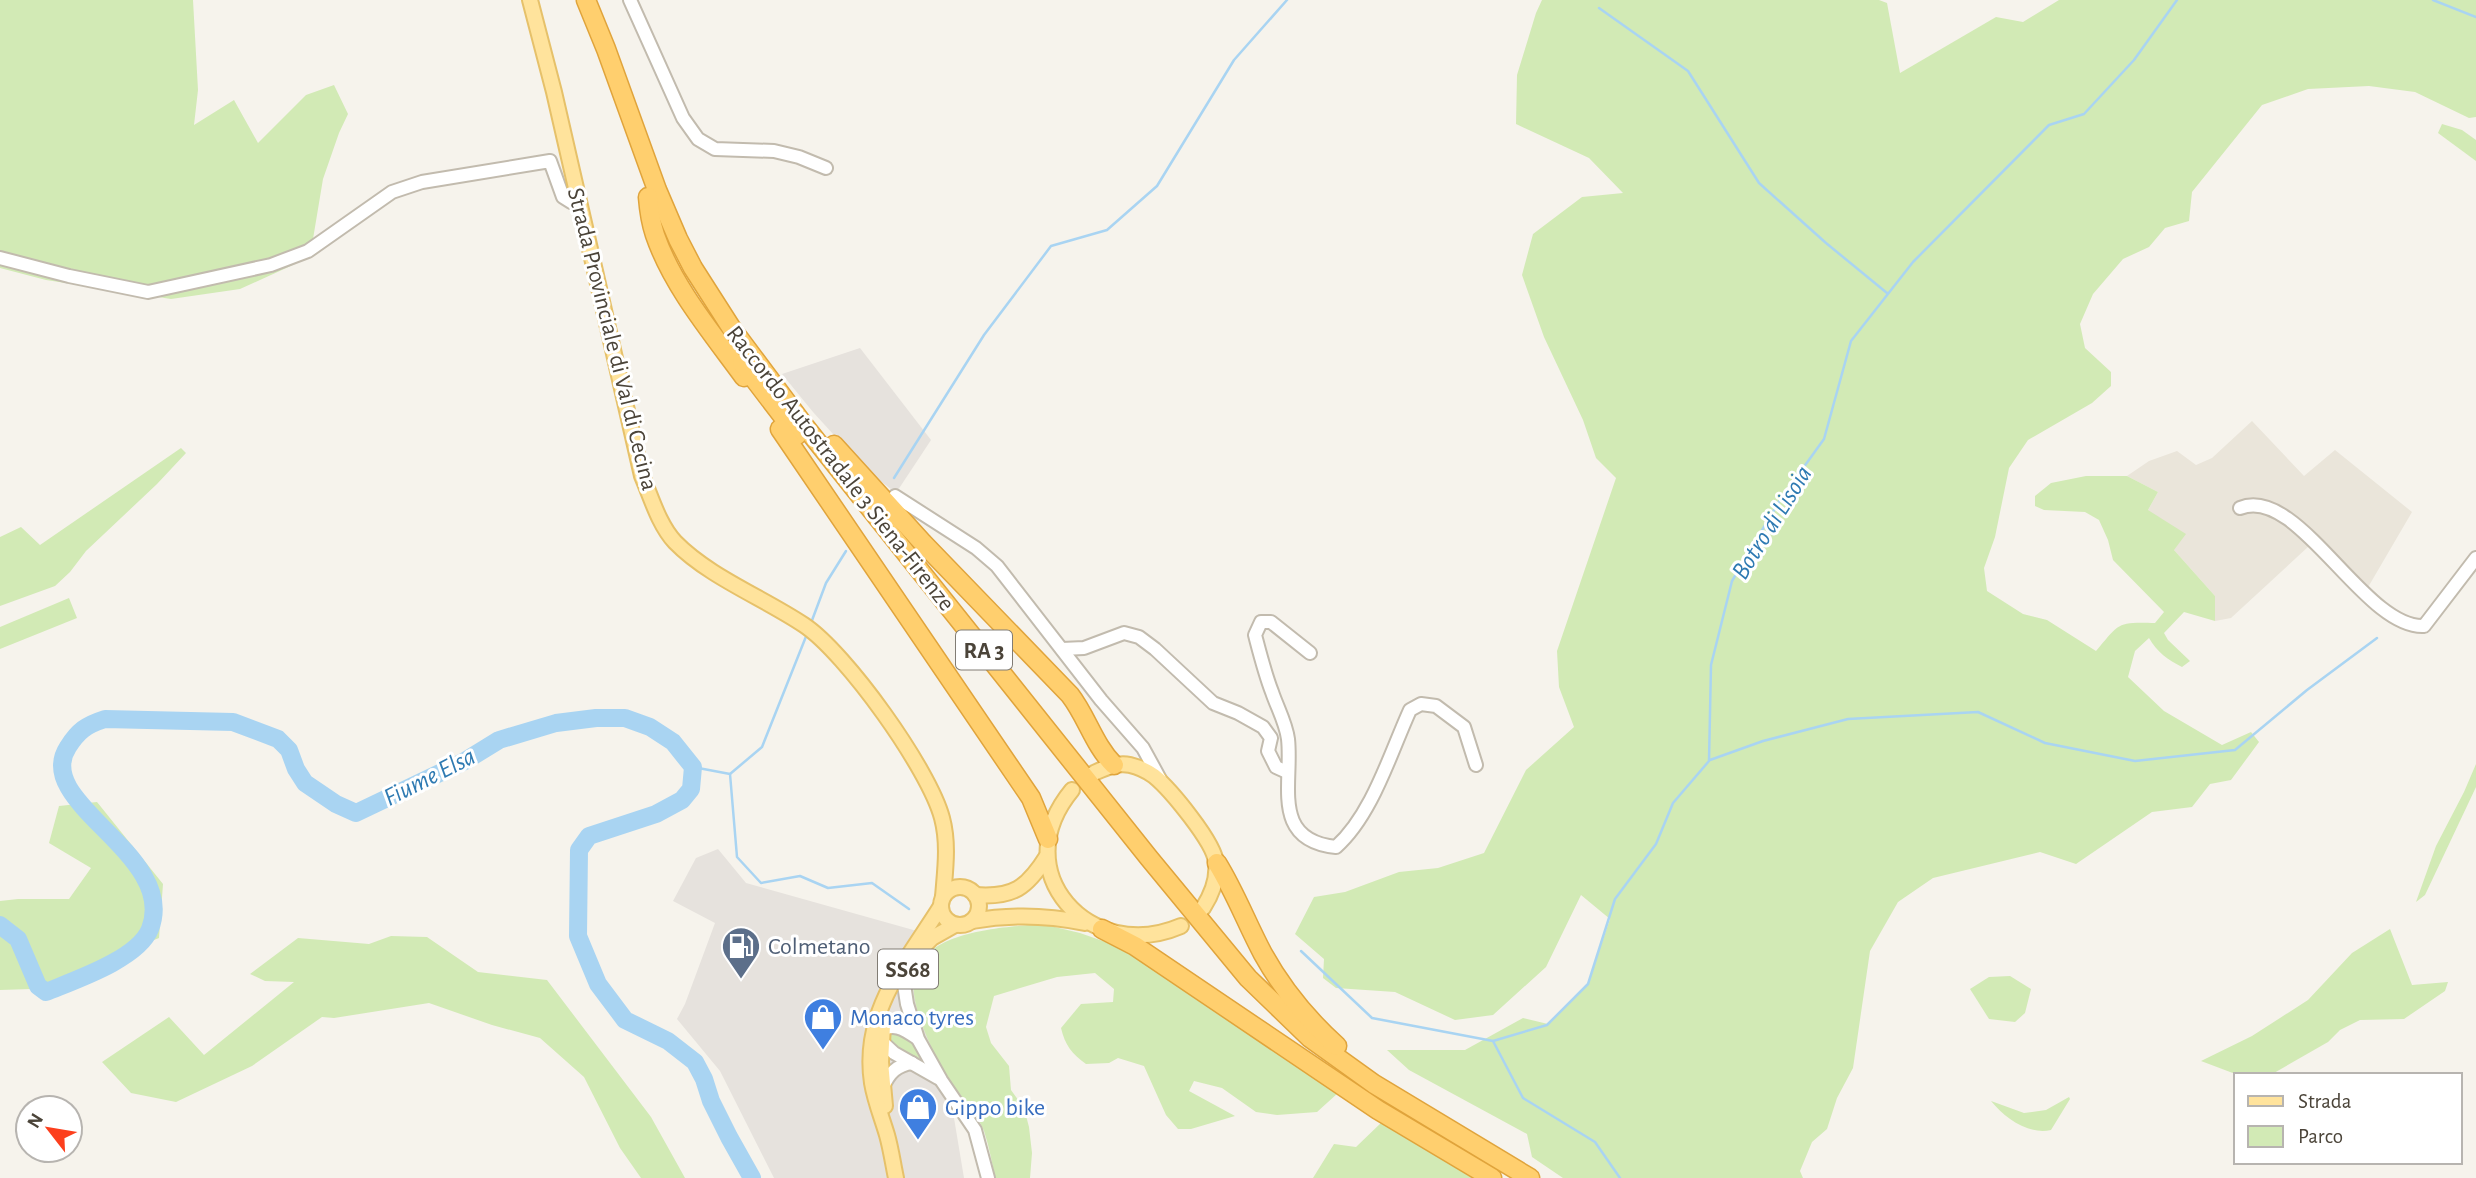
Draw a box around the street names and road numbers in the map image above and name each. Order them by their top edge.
street label: Strada Provinciale di Val di Cecina [563,185,661,493]
street label: Raccordo Autostradale 3 Siena-Firenze [722,322,959,616]
road number: RA 3 [956,630,1012,670]
road number: SS68 [878,950,938,988]

